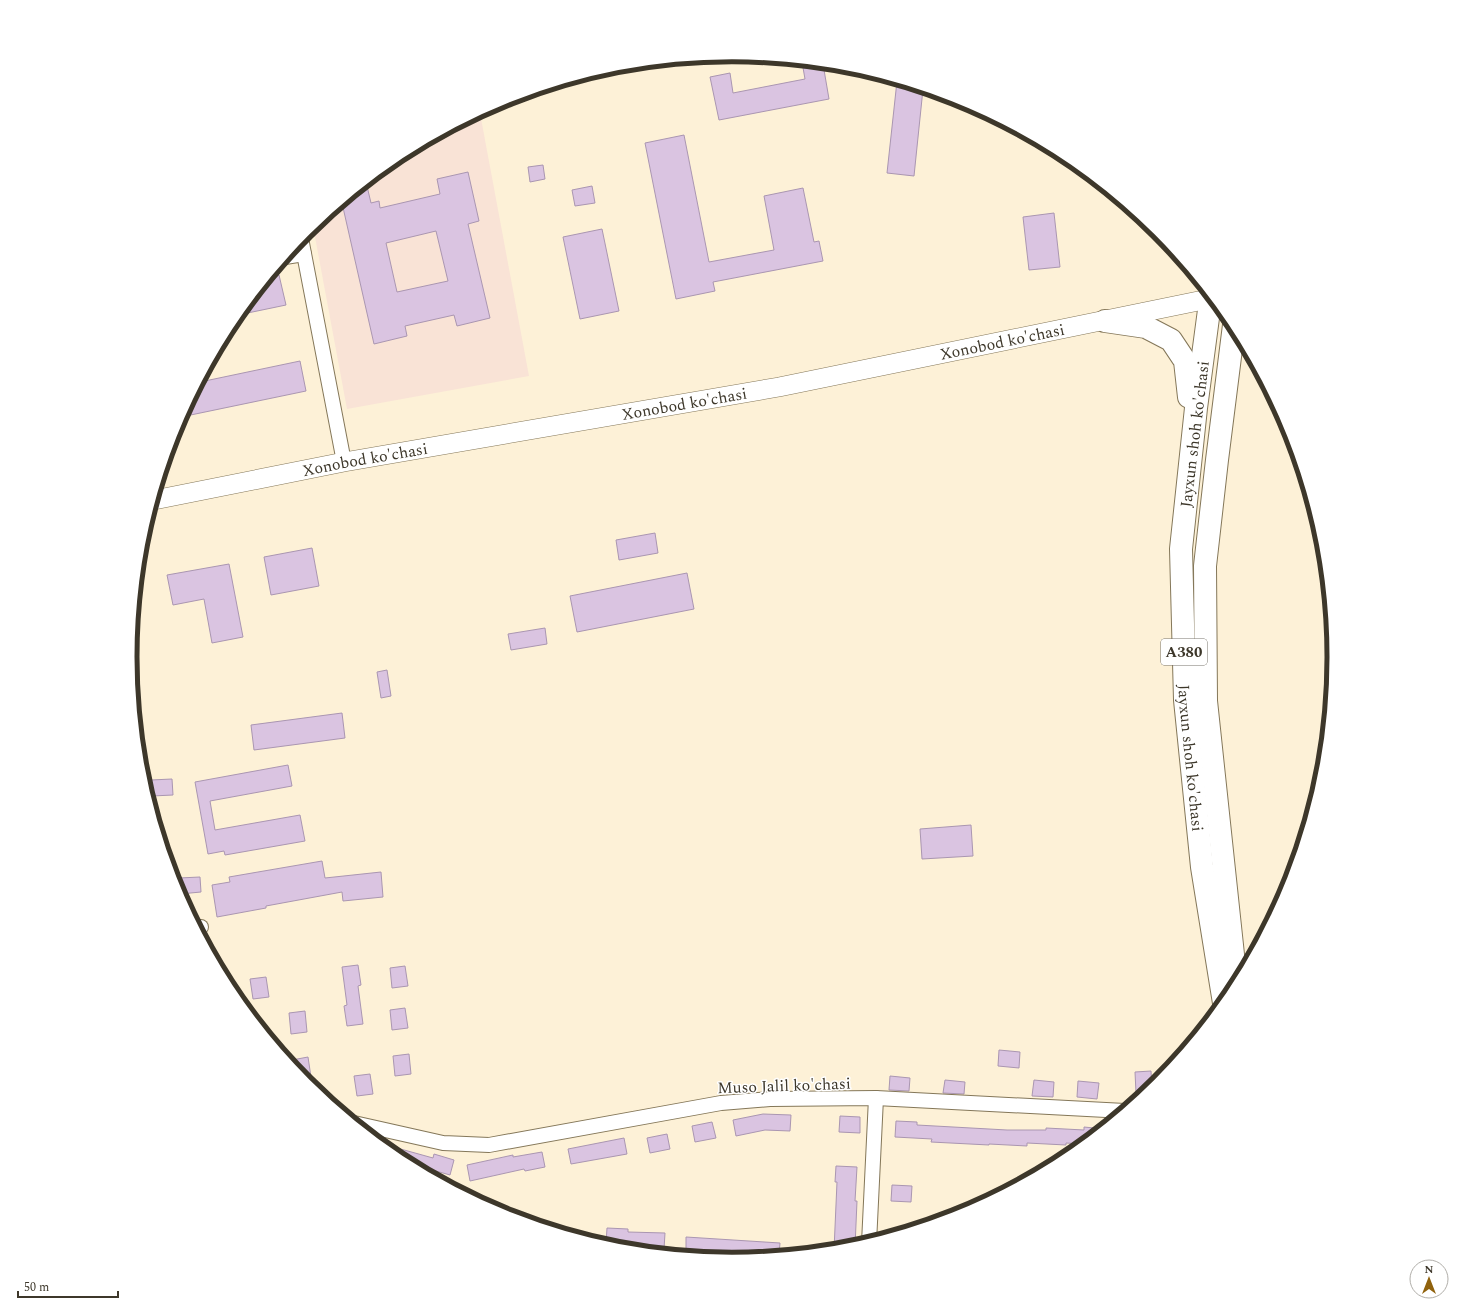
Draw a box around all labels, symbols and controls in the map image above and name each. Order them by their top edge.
street label: Xonobod ko'chasi [938,318,1067,367]
street label: Jayxun shoh ko'chasi [1174,359,1216,509]
street label: Xonobod ko'chasi [620,382,749,427]
street label: Xonobod ko'chasi [301,437,430,483]
road number: A380 [1161,639,1207,665]
street label: Jayxun shoh ko'chasi [1172,684,1209,833]
street label: Muso Jalil ko'chasi [717,1072,851,1100]
north arrow [1409,1259,1449,1299]
text: N [1425,1261,1434,1278]
scale bar [18,1273,118,1299]
text: 50 m [24,1278,49,1297]

